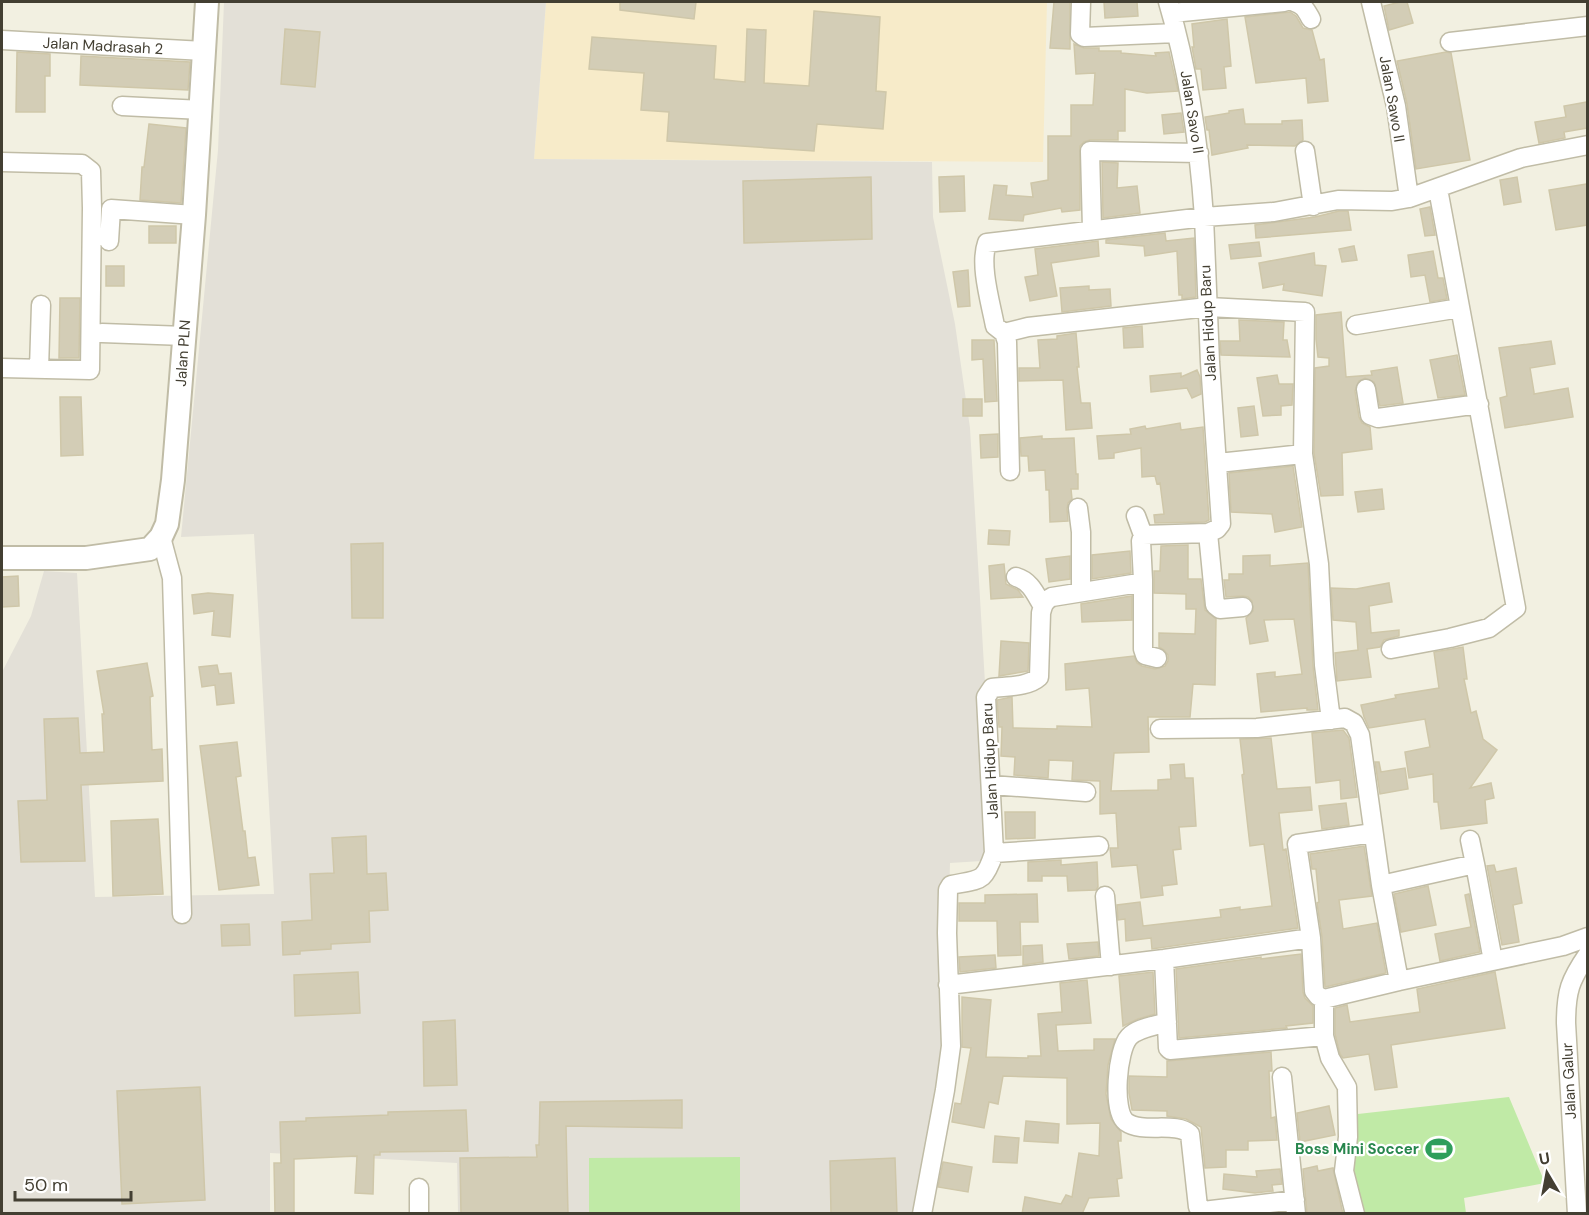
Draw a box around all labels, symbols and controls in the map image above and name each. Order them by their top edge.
street label: Jalan Madrasah 2 [42,33,164,59]
street label: Jalan Sawo II [1375,54,1409,144]
street label: Jalan Savo II [1176,69,1208,155]
street label: Jalan Hidup Baru [1195,264,1221,382]
street label: Jalan PLN [171,319,195,387]
street label: Jalan Hidup Baru [977,702,1003,820]
street label: Jalan Galur [1557,1042,1581,1120]
sports icon: Boss Mini Soccer [1424,1134,1454,1164]
place label: Boss Mini Soccer [1295,1139,1419,1159]
north arrow [1517,1143,1577,1203]
text: U [1537,1147,1552,1170]
scale bar [15,1164,130,1202]
text: 50 m [24,1173,68,1197]

